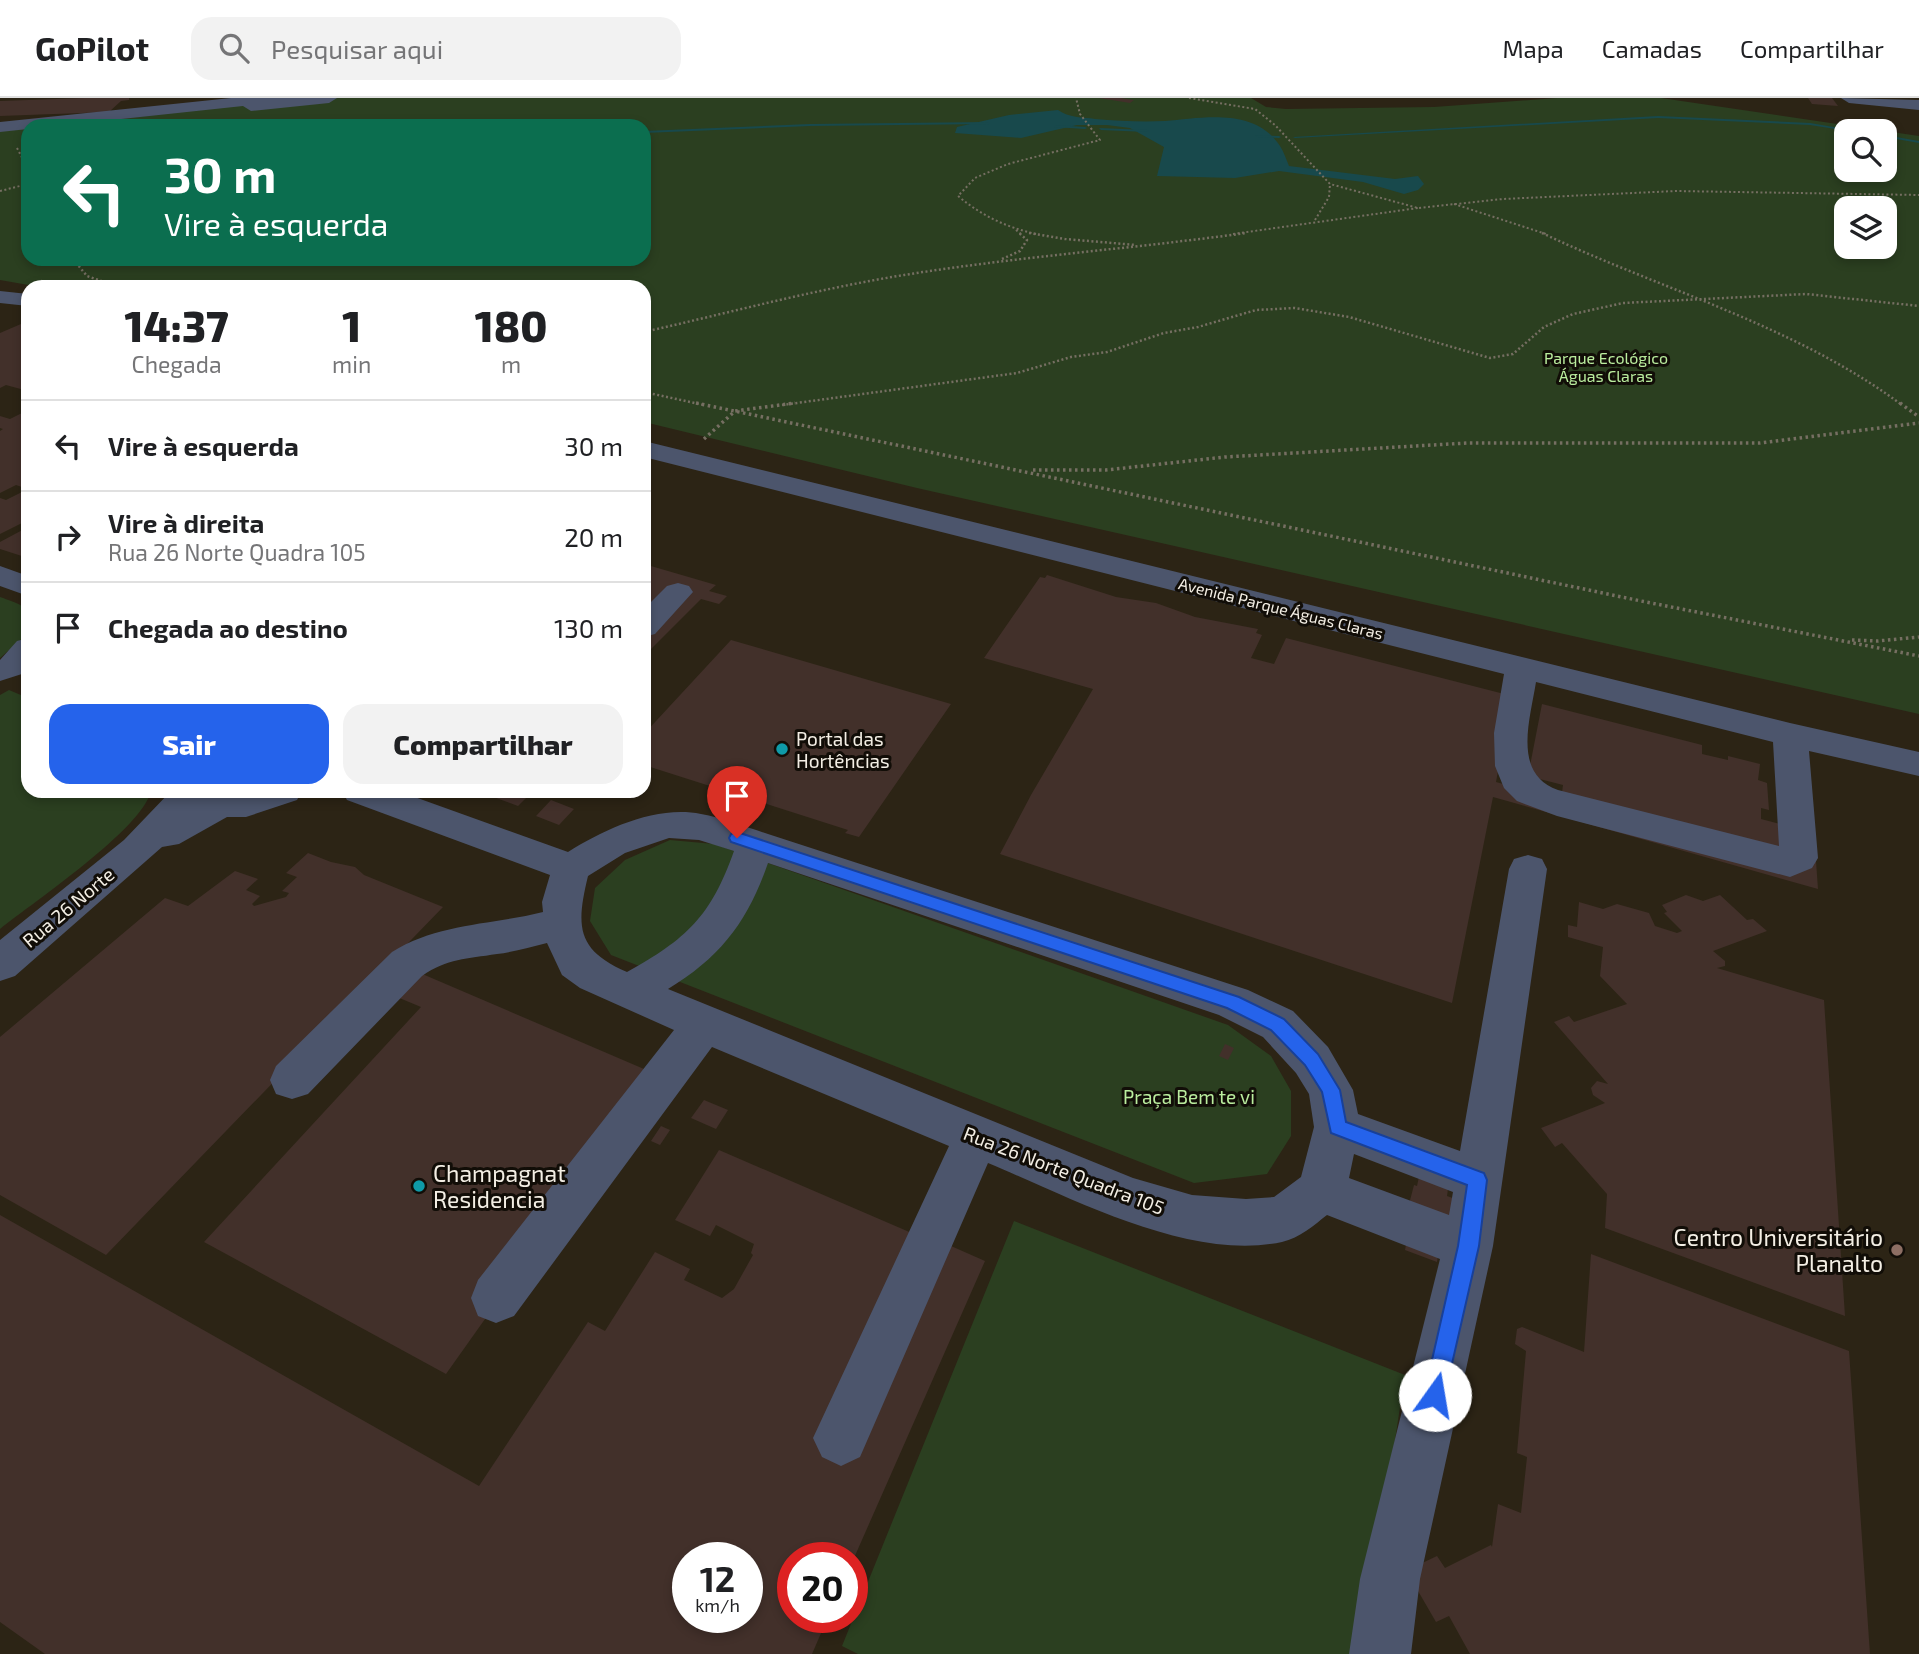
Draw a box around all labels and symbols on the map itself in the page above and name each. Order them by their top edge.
park label: Parque Ecológico Águas Claras [1544,348,1668,385]
street label: Avenida Parque Águas Claras [1177,573,1385,643]
place label: Portal das Hortências [796,727,890,772]
marker: Portal das Hortências [774,741,790,757]
pin [707,766,767,838]
street label: Rua 26 Norte [18,862,118,952]
park label: Praça Bem te vi [1123,1085,1255,1109]
street label: Rua 26 Norte Quadra 105 [961,1121,1167,1219]
place label: Champagnat Residencia [433,1159,566,1213]
marker: Champagnat Residencia [411,1178,427,1194]
place label: Centro Universitário Planalto [1674,1223,1883,1277]
marker: Centro Universitário Planalto [1889,1242,1905,1258]
position arrow [1398,1358,1472,1432]
speed limit sign: 20 [777,1542,868,1633]

